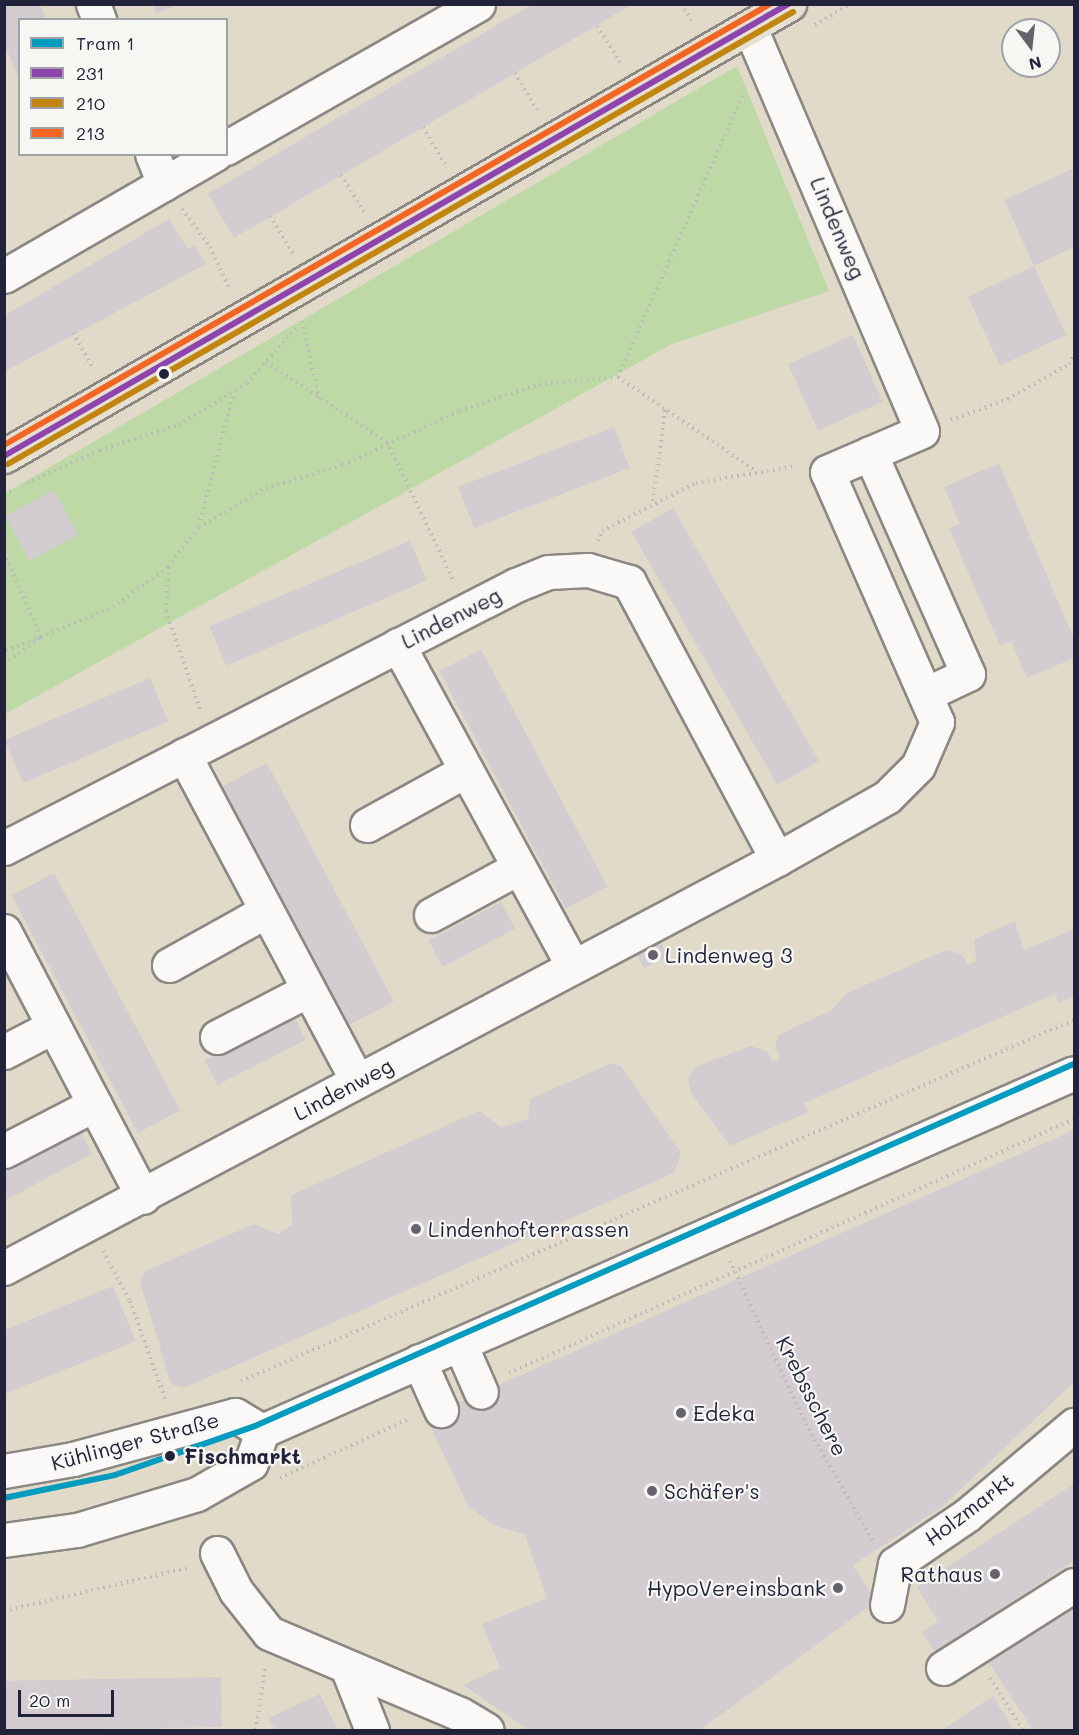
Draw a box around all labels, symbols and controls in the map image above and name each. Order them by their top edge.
legend [18,18,228,156]
north arrow [1001,18,1061,78]
text: Tram 1 [76,31,134,55]
text: N [1027,52,1044,76]
text: 231 [76,61,105,85]
text: 210 [76,91,105,115]
text: 213 [76,121,105,145]
street label: Lindenweg [805,173,871,283]
unlabelled marker [158,368,170,380]
street label: Lindenweg [397,582,505,654]
place label: Lindenweg 3 [665,942,793,968]
marker: Lindenweg 3 [646,948,660,962]
street label: Lindenweg [289,1052,397,1126]
place label: Lindenhofterrassen [428,1216,629,1242]
marker: Lindenhofterrassen [409,1222,423,1236]
street label: Krebsschere [771,1332,853,1460]
place label: Edeka [693,1400,756,1426]
street label: Kühlinger Straße [48,1406,222,1476]
marker: Edeka [674,1406,688,1420]
place label: Fischmarkt [184,1443,301,1469]
marker: Fischmarkt [161,1447,179,1465]
street label: Holzmarkt [919,1467,1019,1551]
place label: Schäfer's [664,1478,760,1504]
marker: Schäfer's [645,1484,659,1498]
place label: Rathaus [901,1561,983,1587]
marker: Rathaus [988,1567,1002,1581]
place label: HypoVereinsbank [647,1575,826,1601]
marker: HypoVereinsbank [831,1581,845,1595]
scale bar [21,1678,117,1716]
text: 20 m [29,1688,70,1712]

